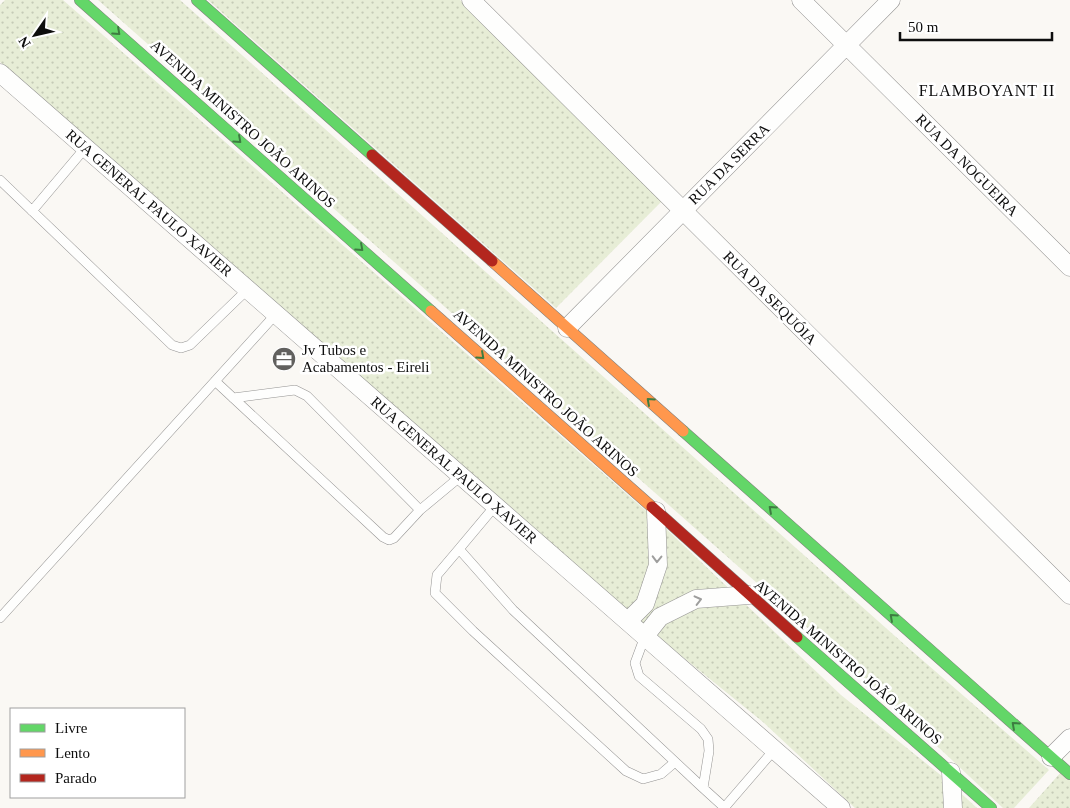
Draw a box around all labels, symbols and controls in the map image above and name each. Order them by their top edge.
north arrow [10,10,60,60]
scale bar [900,10,1052,42]
text: 50 m [908,19,939,35]
one-way arrow [111,27,120,36]
text: N [16,34,34,50]
street label: AVENIDA MINISTRO JOÃO ARINOS [147,37,339,211]
district label: FLAMBOYANT II [919,82,1055,99]
street label: RUA DA NOGUEIRA [913,111,1021,219]
street label: RUA DA SERRA [685,120,773,208]
street label: RUA GENERAL PAULO XAVIER [63,126,235,280]
one-way arrow [233,134,242,143]
one-way arrow [354,242,363,251]
street label: RUA DA SEQUÓIA [720,248,820,348]
street label: AVENIDA MINISTRO JOÃO ARINOS [450,306,642,480]
place label: Jv Tubos e Acabamentos - Eireli [302,342,429,375]
office icon: Jv Tubos e Acabamentos - Eireli [271,346,297,372]
one-way arrow [476,350,485,359]
street label: RUA GENERAL PAULO XAVIER [368,393,540,547]
one-way arrow [646,398,655,407]
one-way arrow [768,506,777,515]
one-way arrow [652,556,662,564]
street label: AVENIDA MINISTRO JOÃO ARINOS [751,576,945,748]
one-way arrow [693,595,702,606]
one-way arrow [890,614,899,623]
legend [10,708,185,798]
text: Livre [55,720,88,736]
one-way arrow [1011,722,1020,731]
text: Lento [55,745,90,761]
text: Parado [55,770,97,786]

